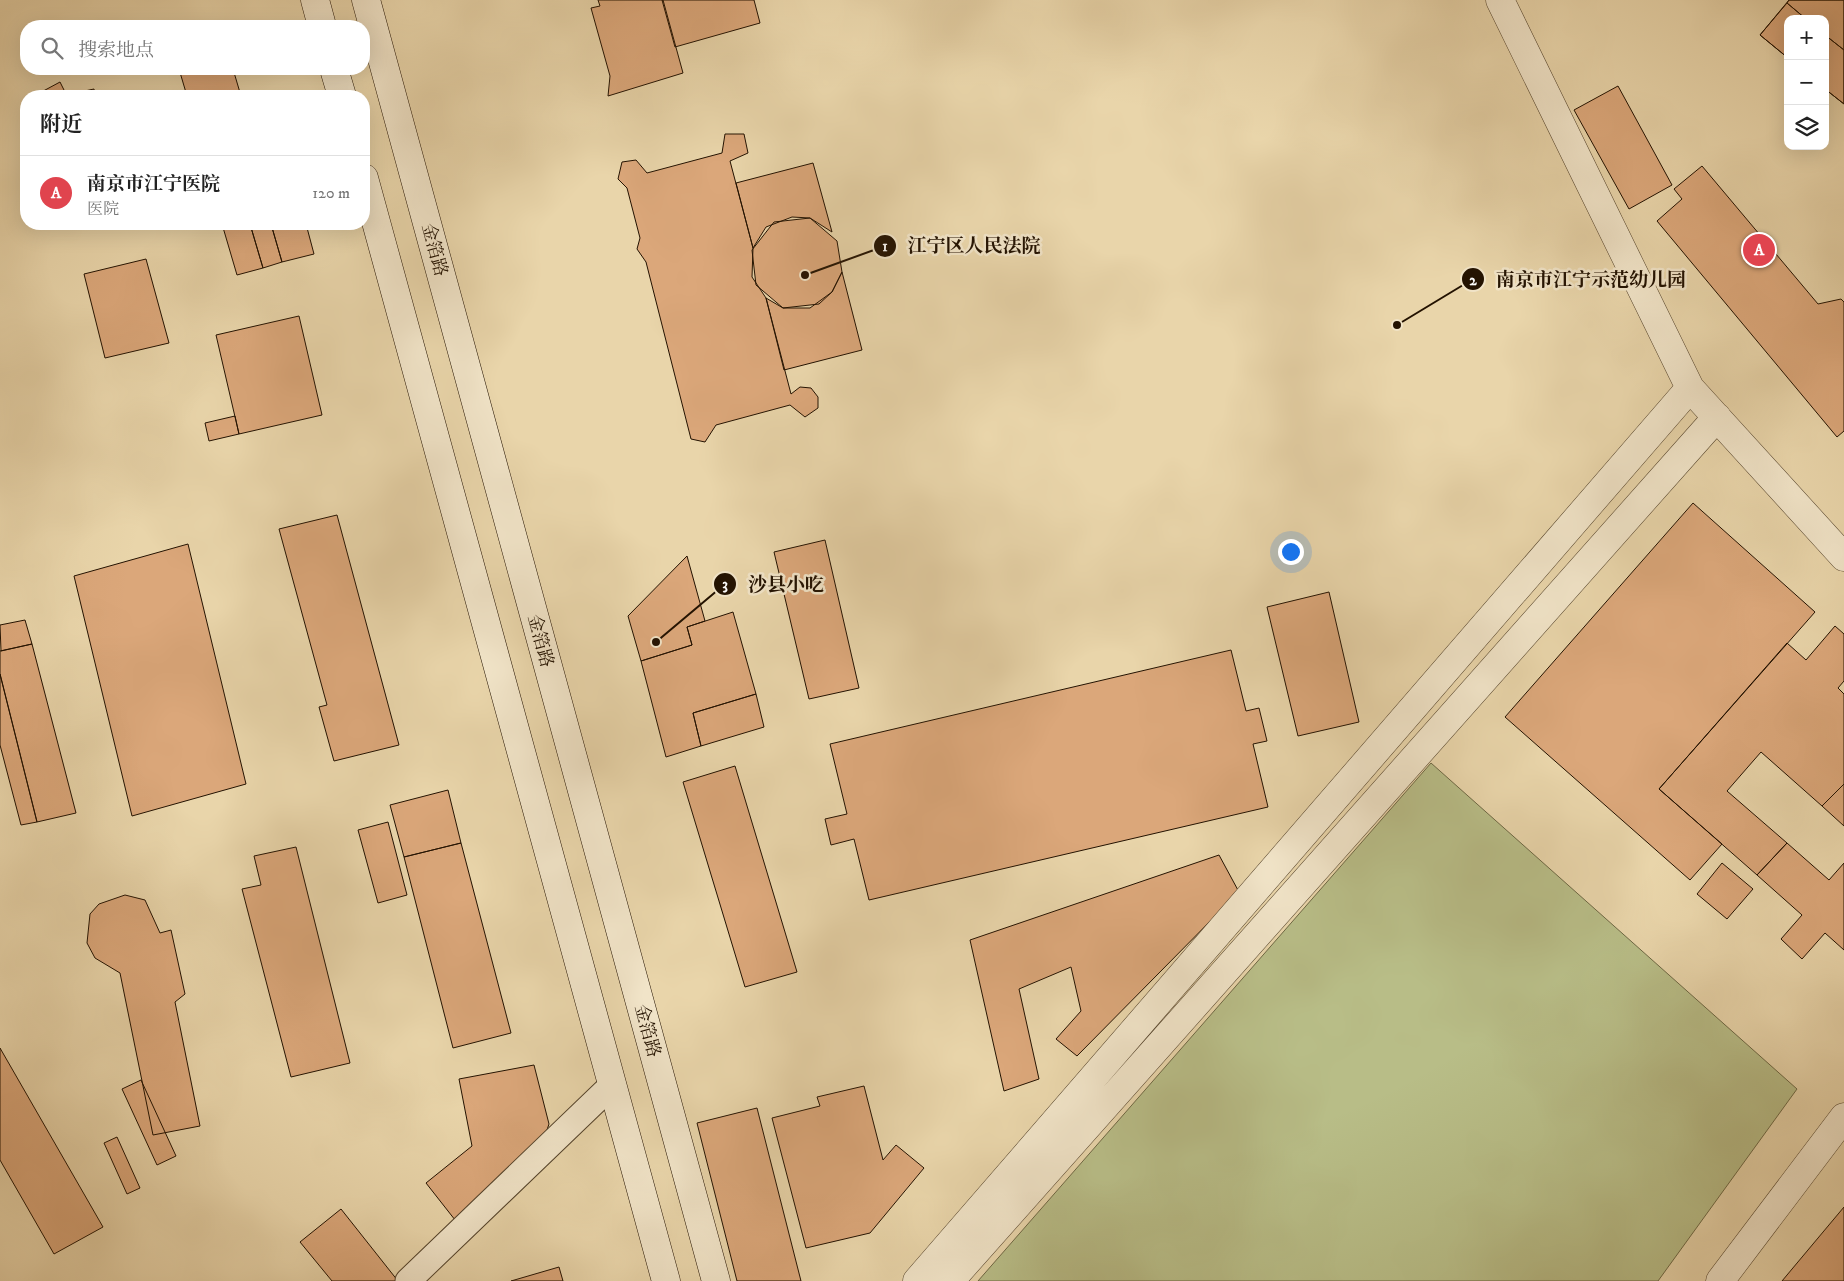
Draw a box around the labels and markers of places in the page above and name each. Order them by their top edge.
callout: 江宁区人民法院 [872,229,1050,263]
pin: A [1743,231,1775,269]
callout: 南京市江宁示范幼儿园 [1461,262,1696,296]
callout: 沙县小吃 [713,567,834,601]

